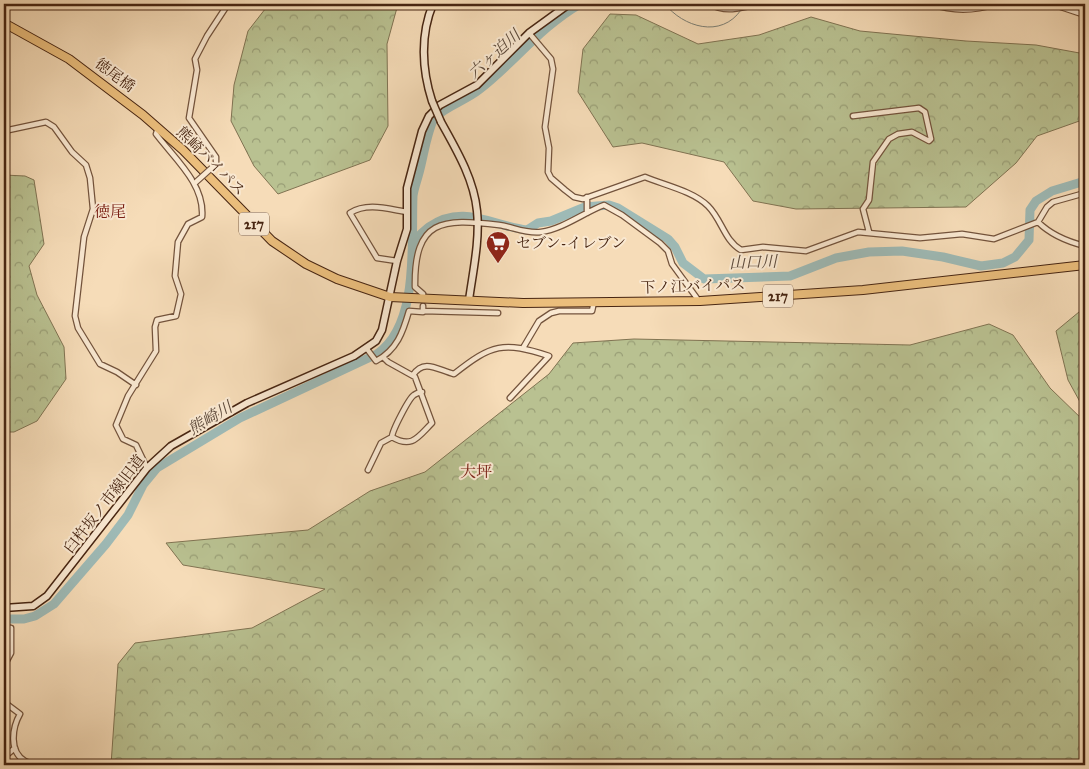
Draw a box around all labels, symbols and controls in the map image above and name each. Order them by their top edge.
water label: 六ヶ迫川 [464,24,526,82]
street label: 徳尾橋 [92,54,138,96]
street label: 熊崎バイパス [173,123,249,199]
district label: 徳尾 [94,202,126,221]
road number: 217 [239,212,269,235]
supermarket icon: セブン-イレブン [485,230,511,264]
place label: セブン-イレブン [516,234,626,252]
water label: 山口川 [729,252,779,272]
street label: 下ノ江バイパス [640,275,746,297]
road number: 217 [763,284,793,308]
water label: 熊崎川 [185,396,237,439]
street label: 臼杵坂ノ市線旧道 [60,451,148,557]
district label: 大坪 [460,462,492,481]

